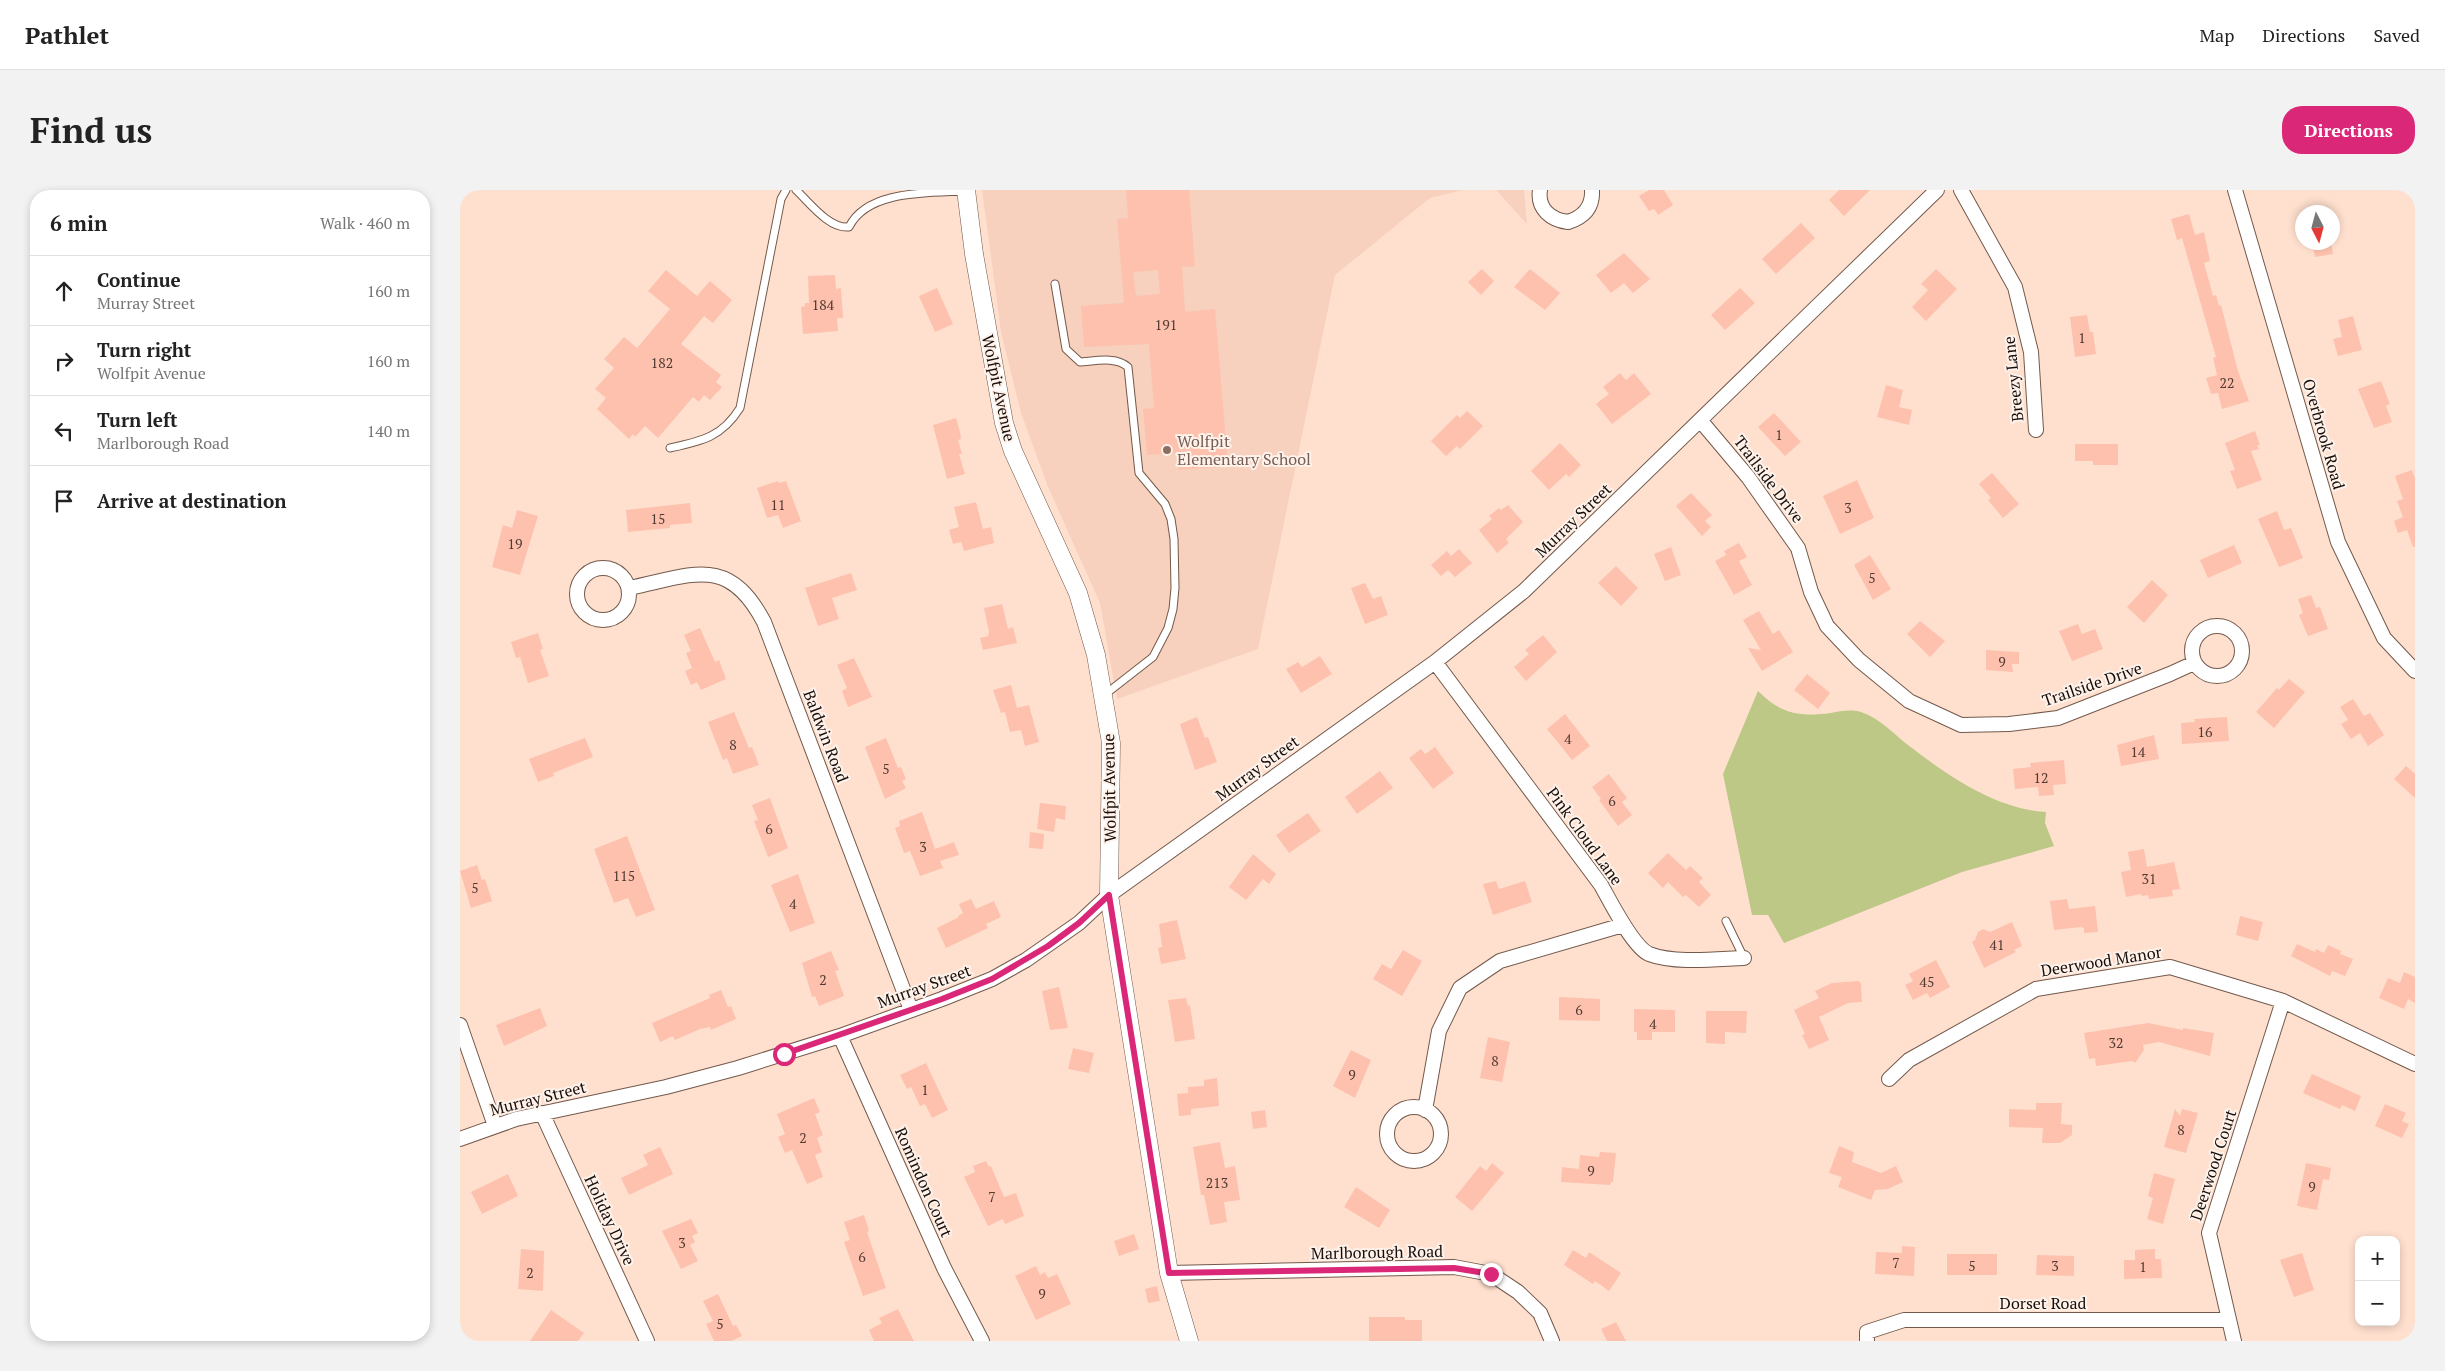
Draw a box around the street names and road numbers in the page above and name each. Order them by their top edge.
street label: Wolfpit Avenue [977,332,1021,444]
street label: Breezy Lane [1998,335,2028,423]
street label: Overbrook Road [2298,376,2350,492]
street label: Trailside Drive [1729,431,1809,527]
street label: Murray Street [1530,478,1616,562]
street label: Trailside Drive [2039,657,2145,711]
street label: Baldwin Road [798,687,854,785]
street label: Murray Street [1211,730,1303,806]
street label: Wolfpit Avenue [1097,733,1121,843]
street label: Pink Cloud Lane [1542,782,1628,890]
street label: Deerwood Manor [2039,940,2164,981]
street label: Murray Street [874,959,974,1013]
street label: Murray Street [488,1075,588,1121]
street label: Deerwood Court [2185,1107,2241,1223]
street label: Romindon Court [890,1124,958,1240]
street label: Holiday Drive [579,1171,641,1269]
street label: Marlborough Road [1311,1240,1443,1264]
street label: Dorset Road [2000,1292,2087,1314]

